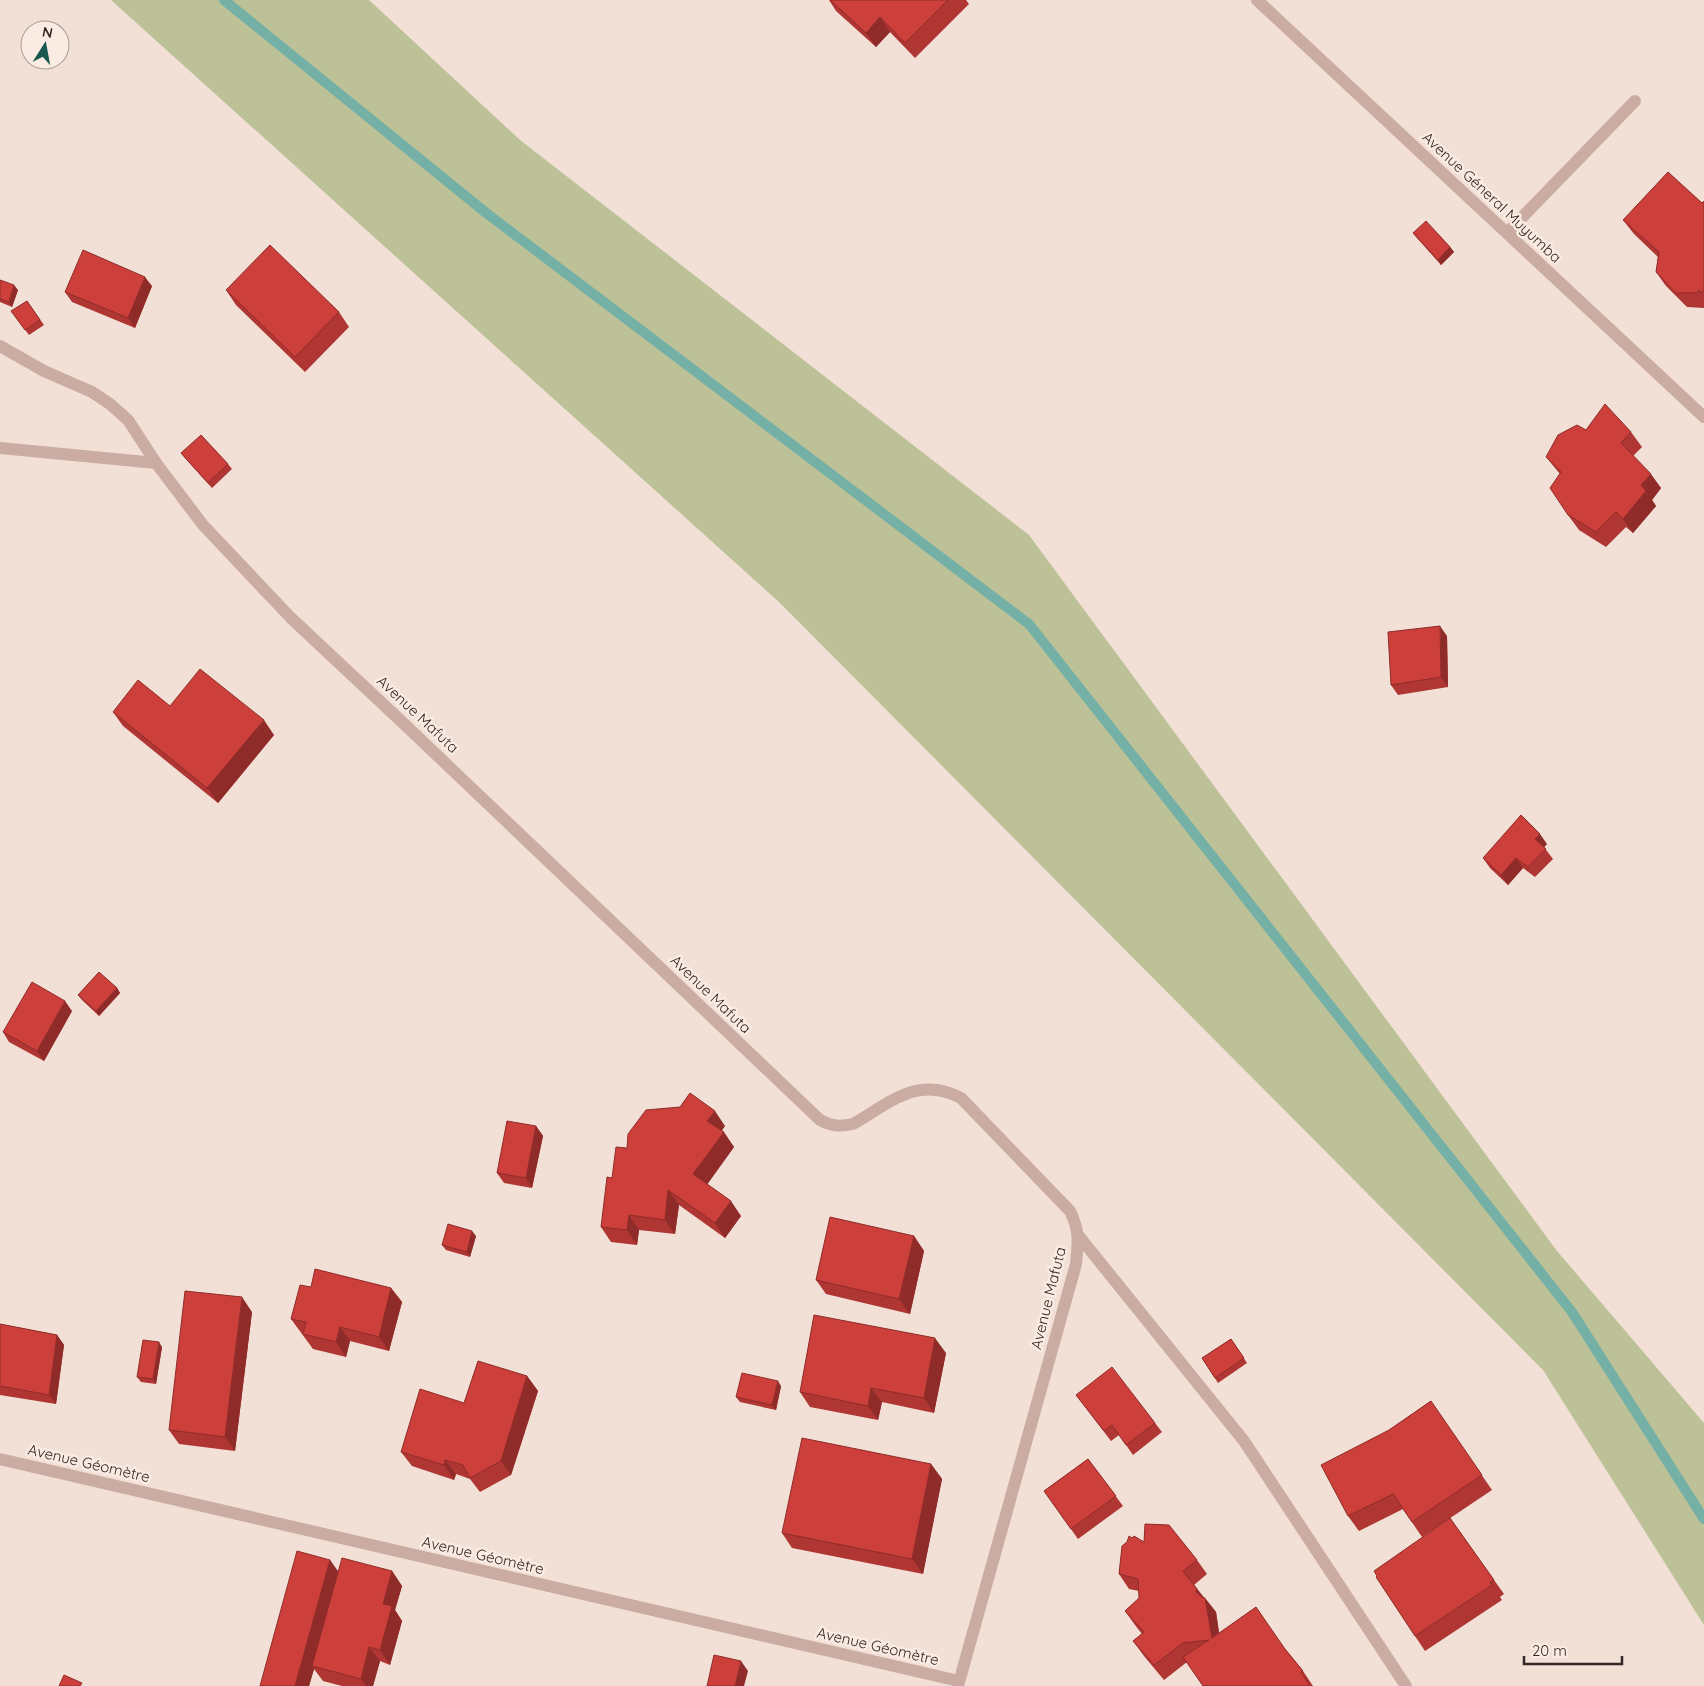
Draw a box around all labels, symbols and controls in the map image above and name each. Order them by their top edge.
north arrow [20,20,70,70]
text: N [41,22,54,42]
street label: Avenue Géneral Muyumba [1418,127,1566,267]
street label: Avenue Mafuta [373,671,463,757]
street label: Avenue Mafuta [667,951,755,1037]
street label: Avenue Mafuta [1026,1245,1070,1351]
street label: Avenue Géomètre [26,1440,152,1486]
street label: Avenue Géomètre [420,1532,546,1578]
street label: Avenue Géomètre [815,1623,941,1669]
scale bar [1524,1634,1622,1666]
text: 20 m [1532,1641,1567,1660]

